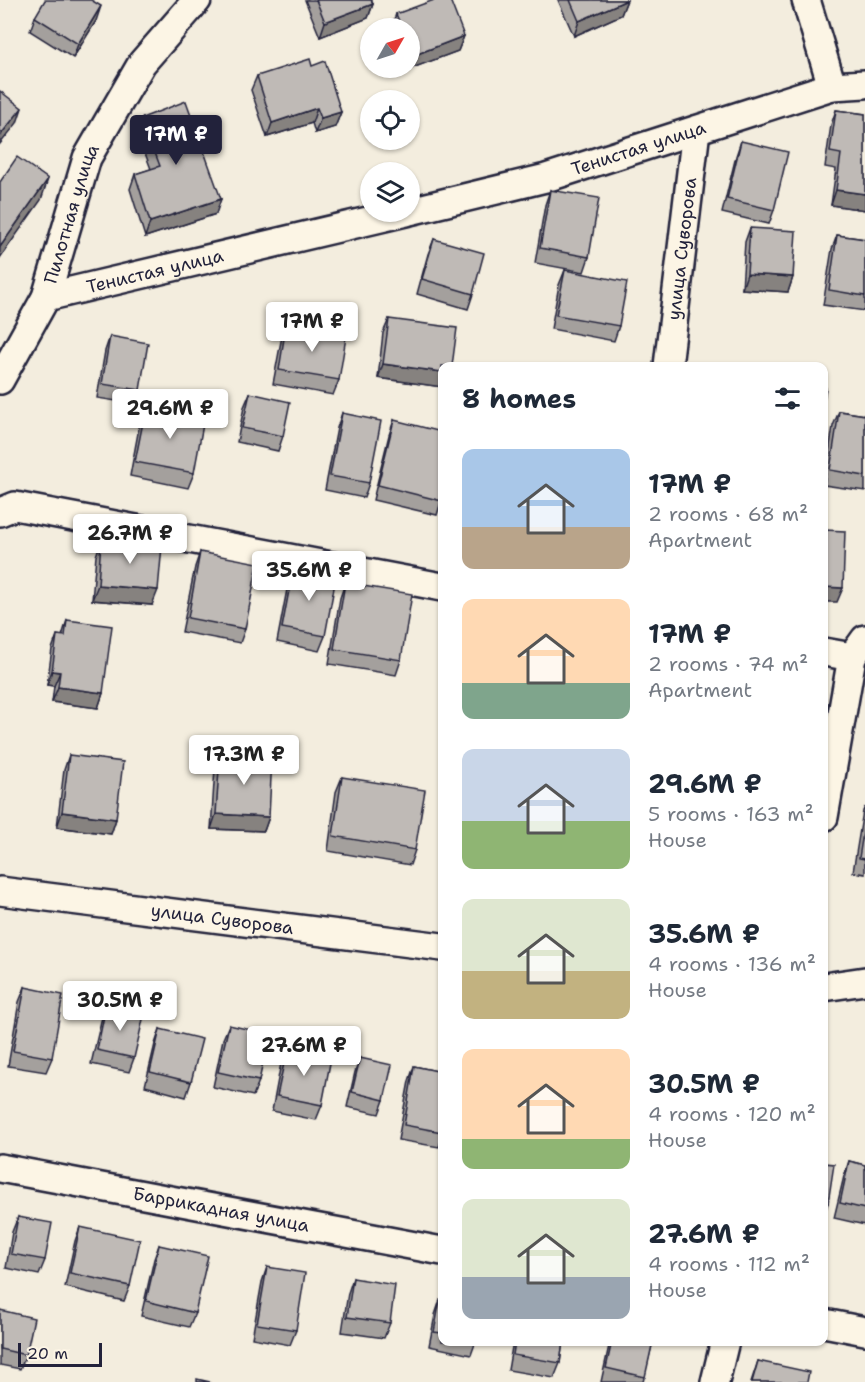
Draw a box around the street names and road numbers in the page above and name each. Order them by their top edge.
street label: Тенистая улица [568,115,709,181]
street label: Пилотная улица [39,139,105,286]
street label: улица Суворова [662,176,702,322]
street label: Тенистая улица [84,244,226,299]
street label: улица Суворова [149,898,295,940]
street label: Баррикадная улица [131,1181,311,1238]

